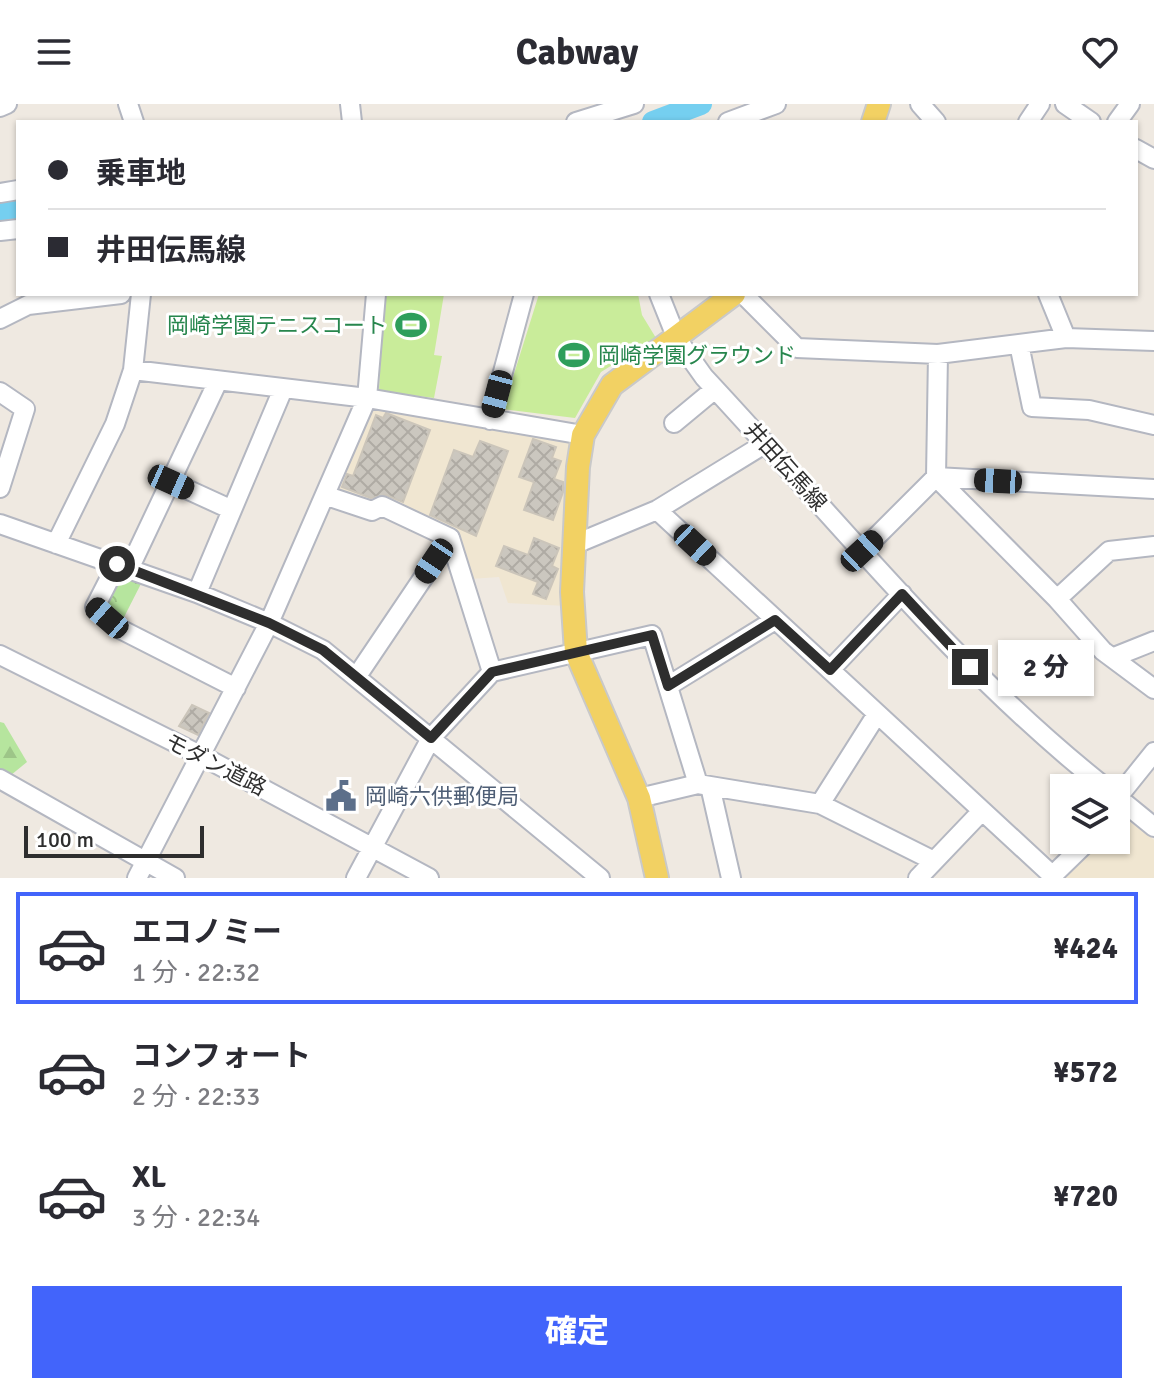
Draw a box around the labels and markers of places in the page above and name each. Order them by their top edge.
sports icon: 岡崎学園テニスコート [394,308,428,342]
place label: 岡崎学園テニスコート [167,312,387,339]
sports icon: 岡崎学園グラウンド [557,338,591,372]
place label: 岡崎学園グラウンド [598,342,796,369]
public building icon: 岡崎六供郵便局 [324,779,358,813]
place label: 岡崎六供郵便局 [365,783,519,810]

